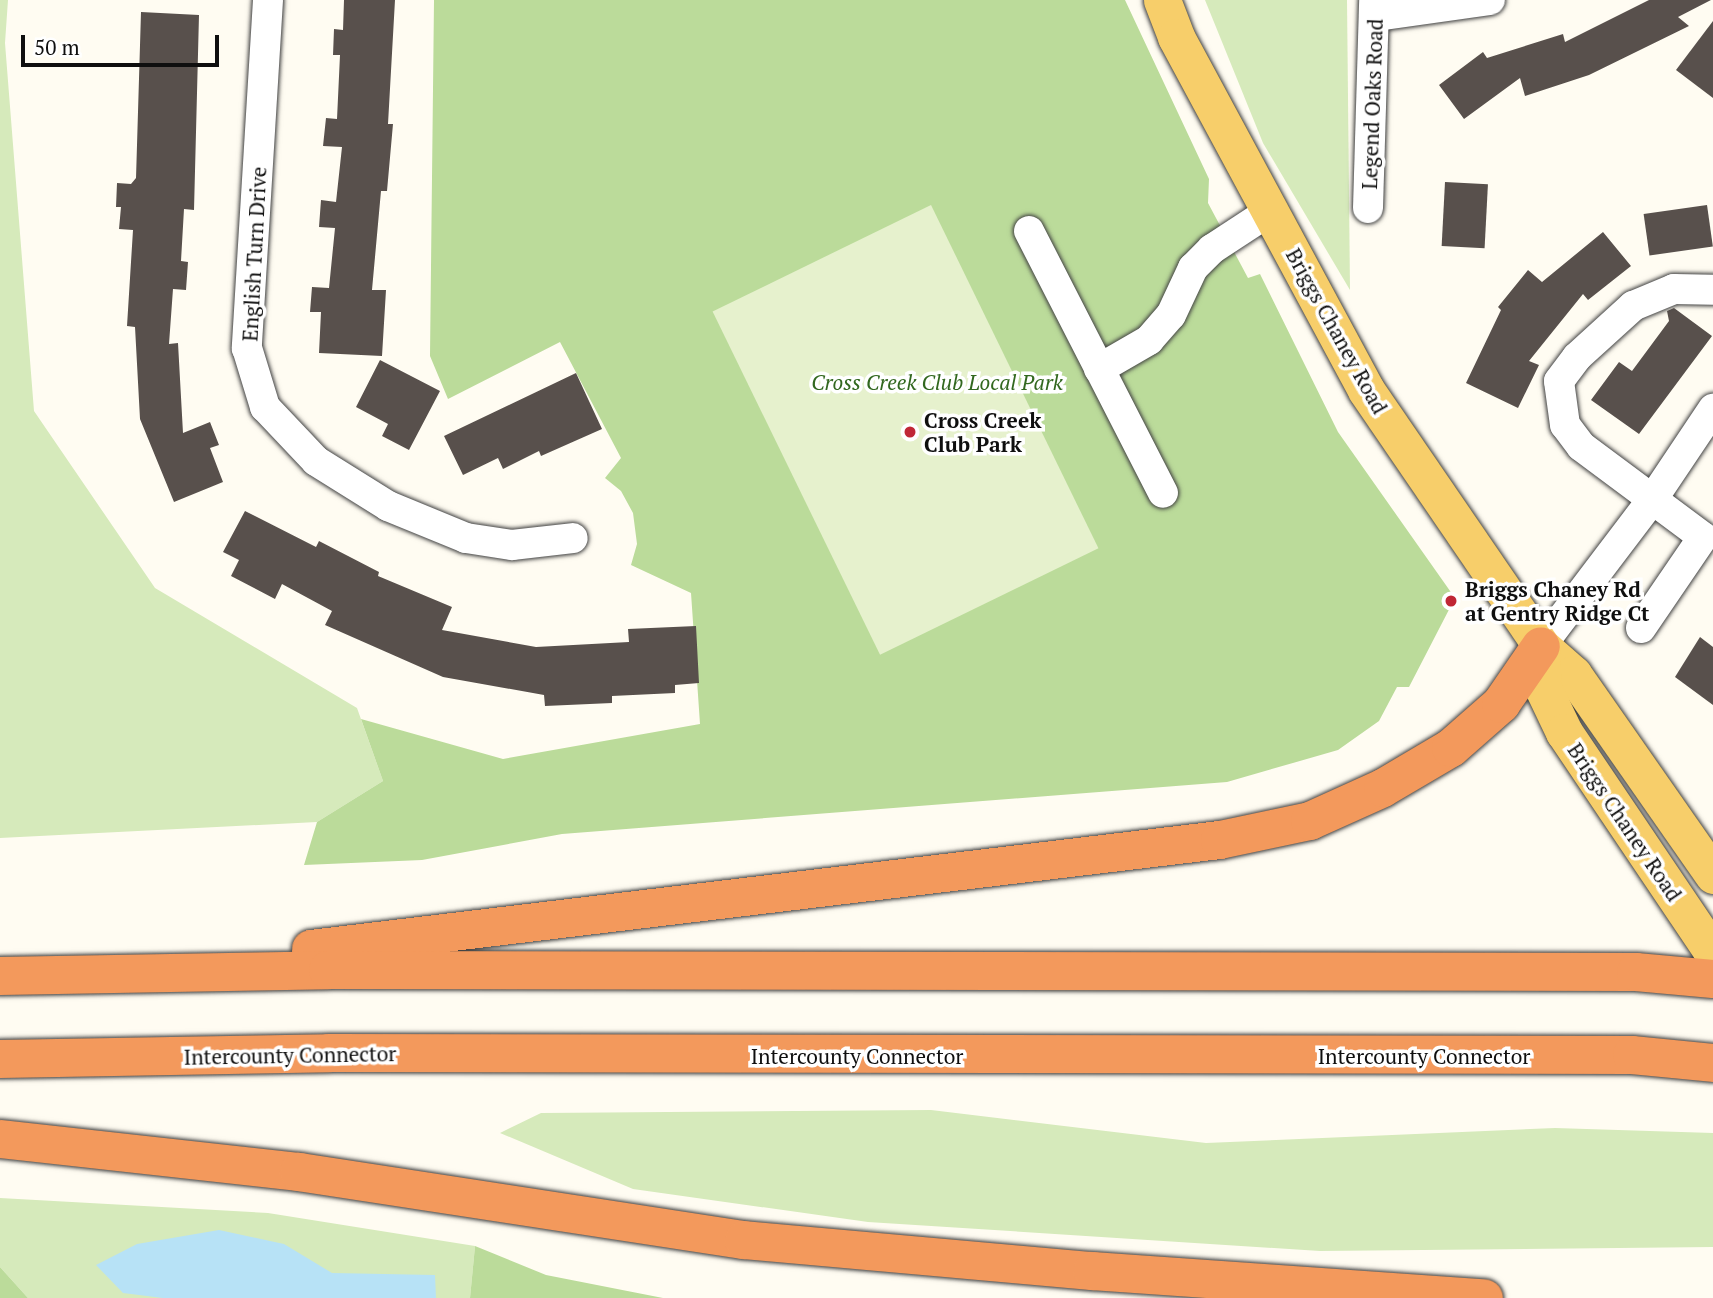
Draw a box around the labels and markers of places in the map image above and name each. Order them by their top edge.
place label: Cross Creek Club Park [924,407,1041,457]
marker: Cross Creek Club Park [902,424,918,440]
place label: Briggs Chaney Rd at Gentry Ridge Ct [1465,576,1649,626]
marker: Briggs Chaney Rd at Gentry Ridge Ct [1443,593,1459,609]

